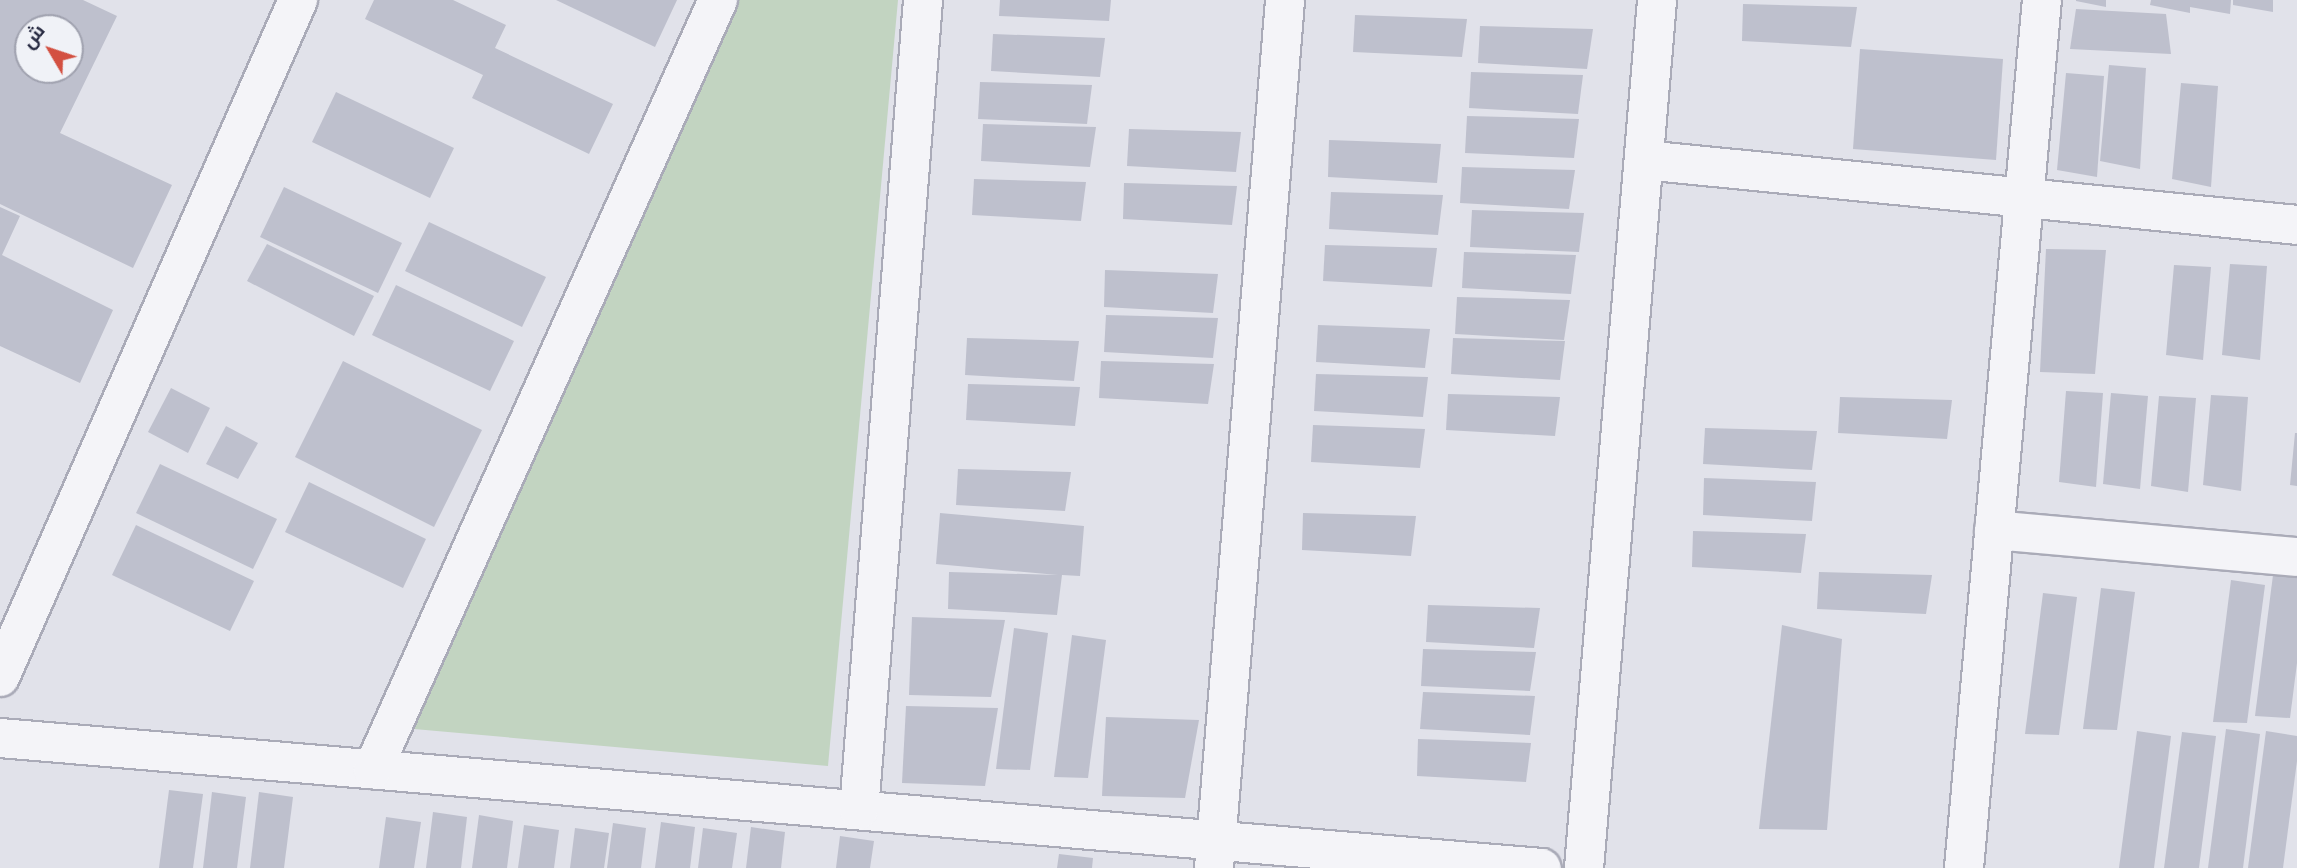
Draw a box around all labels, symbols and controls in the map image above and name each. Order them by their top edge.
north arrow [14,14,84,84]
text: ش [17,20,50,53]

